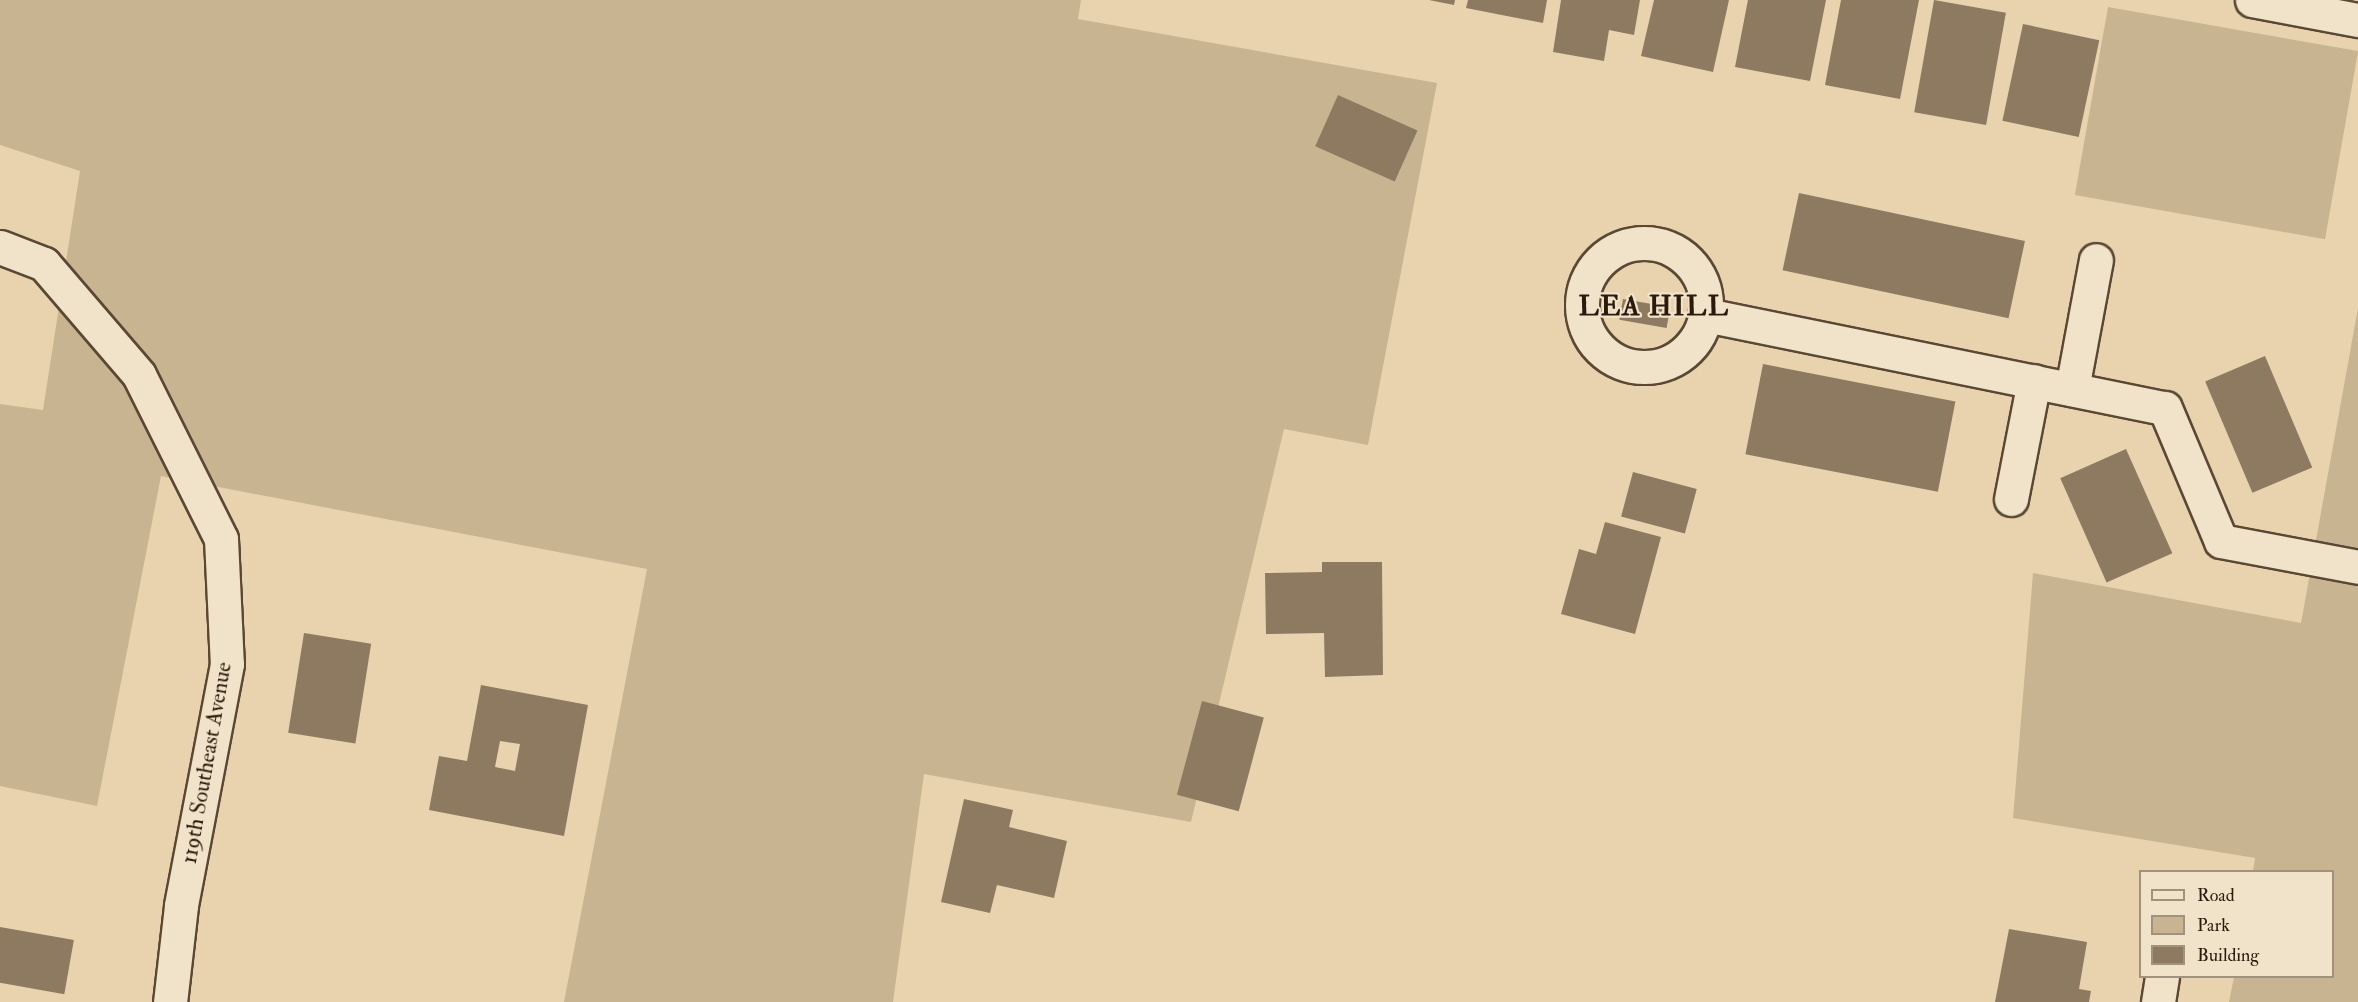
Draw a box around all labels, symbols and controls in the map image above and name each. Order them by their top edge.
district label: LEA HILL [1579,290,1729,324]
street label: 119th Southeast Avenue [176,660,238,866]
legend [2139,870,2334,978]
text: Road [2197,884,2235,907]
text: Park [2197,914,2230,937]
text: Building [2197,944,2259,967]

